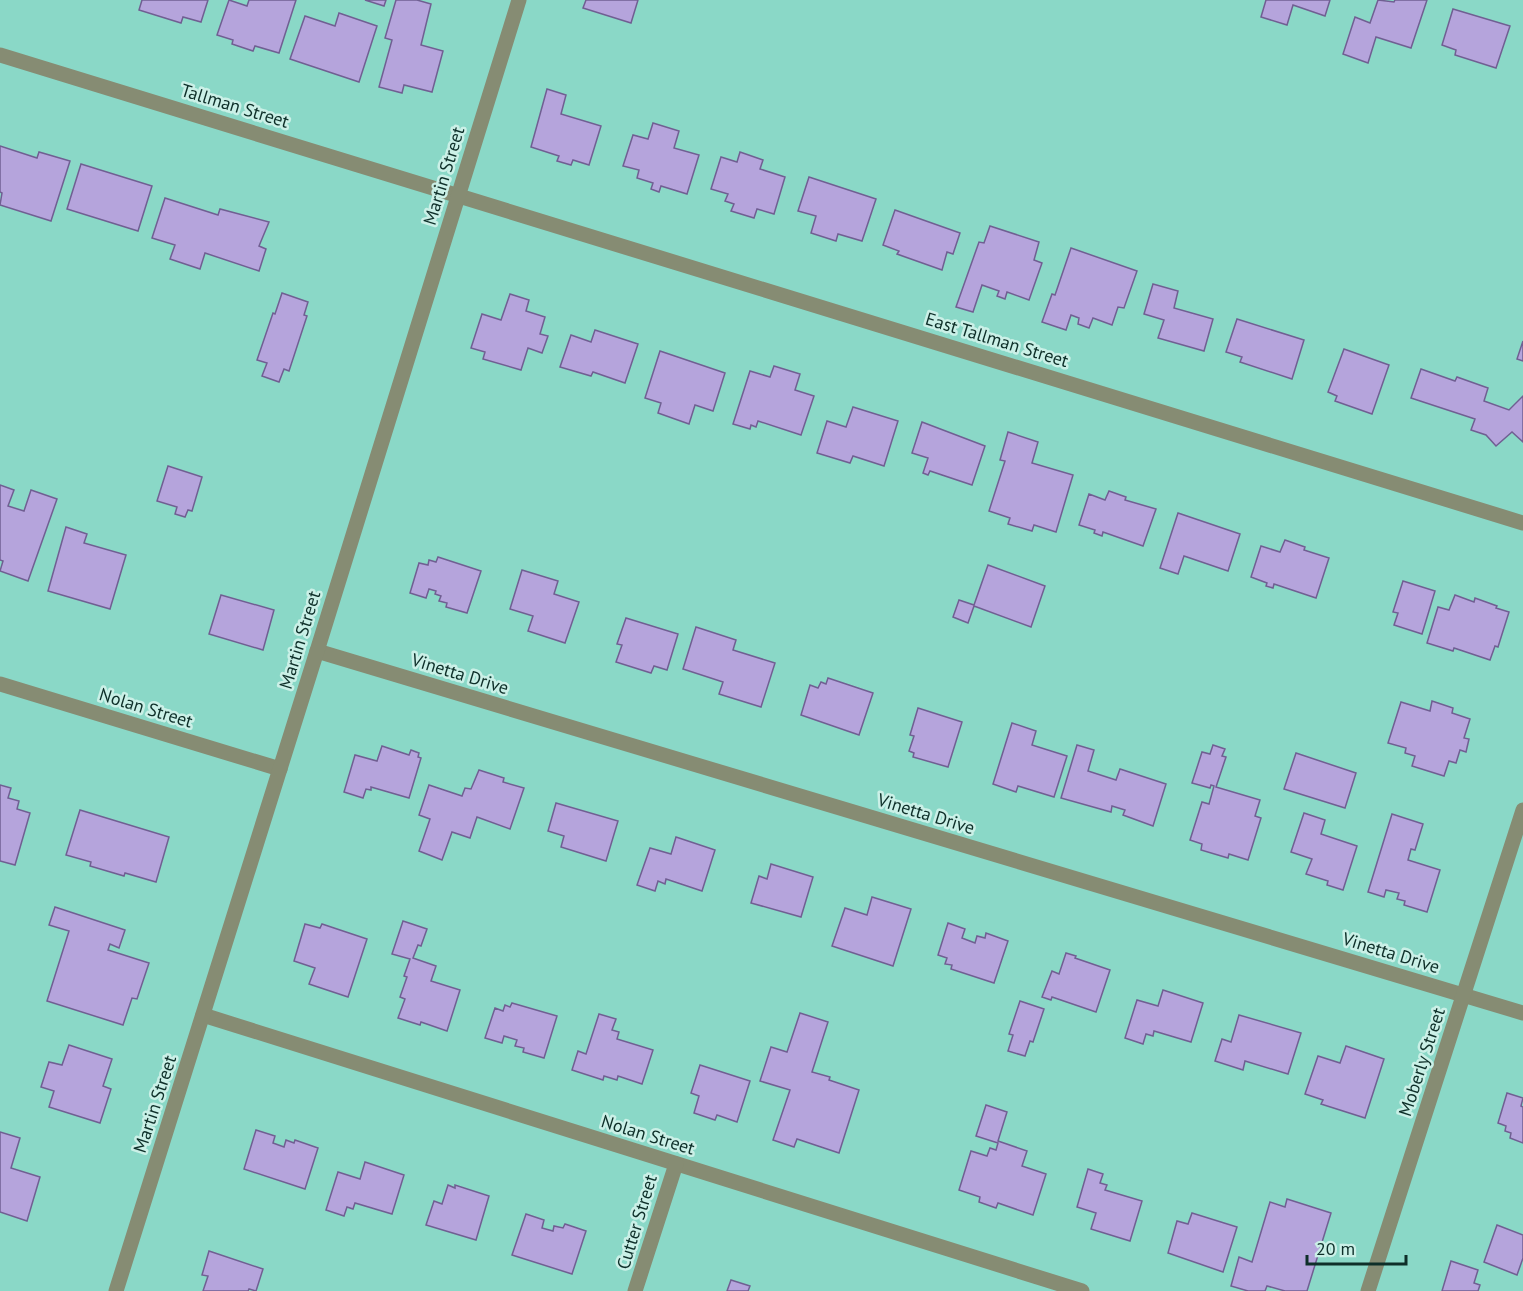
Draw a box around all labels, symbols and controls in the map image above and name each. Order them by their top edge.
street label: Tallman Street [178,78,292,133]
street label: Martin Street [418,124,469,228]
street label: East Tallman Street [923,307,1071,372]
street label: Martin Street [274,588,325,692]
street label: Vinetta Drive [408,648,511,699]
street label: Nolan Street [97,682,196,733]
street label: Vinetta Drive [874,788,977,839]
street label: Vinetta Drive [1339,927,1442,978]
street label: Moberly Street [1393,1005,1450,1119]
street label: Martin Street [128,1052,181,1156]
street label: Nolan Street [599,1109,698,1160]
street label: Cutter Street [611,1172,662,1272]
scale bar [1307,1228,1406,1266]
text: 20 m [1316,1237,1355,1260]

